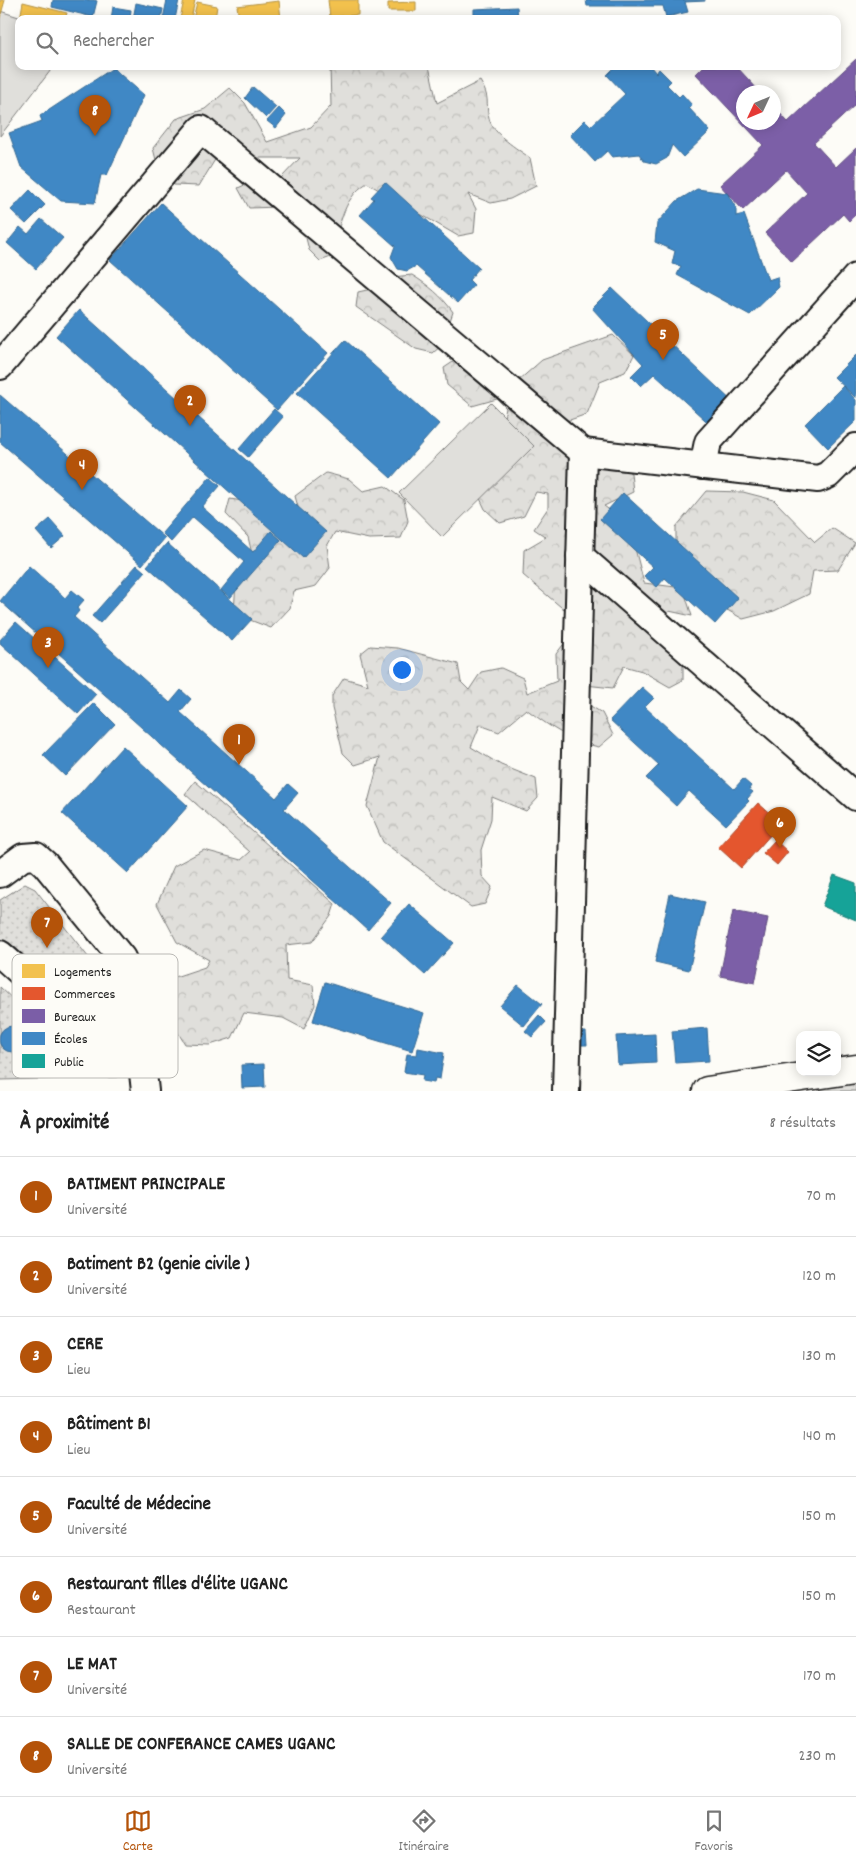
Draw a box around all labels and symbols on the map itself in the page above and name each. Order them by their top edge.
north arrow [736,85,781,130]
pin: 8 [79,95,111,136]
pin: 5 [647,319,679,360]
pin: 2 [174,385,206,426]
pin: 4 [66,449,98,490]
pin: 3 [32,627,64,668]
your location [389,657,415,683]
pin: 1 [223,724,255,765]
pin: 6 [764,807,796,848]
pin: 7 [31,907,63,948]
legend [12,954,178,1078]
text: Logements [54,963,112,983]
text: Commerces [54,985,116,1005]
text: Bureaux [54,1008,96,1028]
text: Écoles [54,1030,88,1050]
text: Public [54,1053,84,1073]

